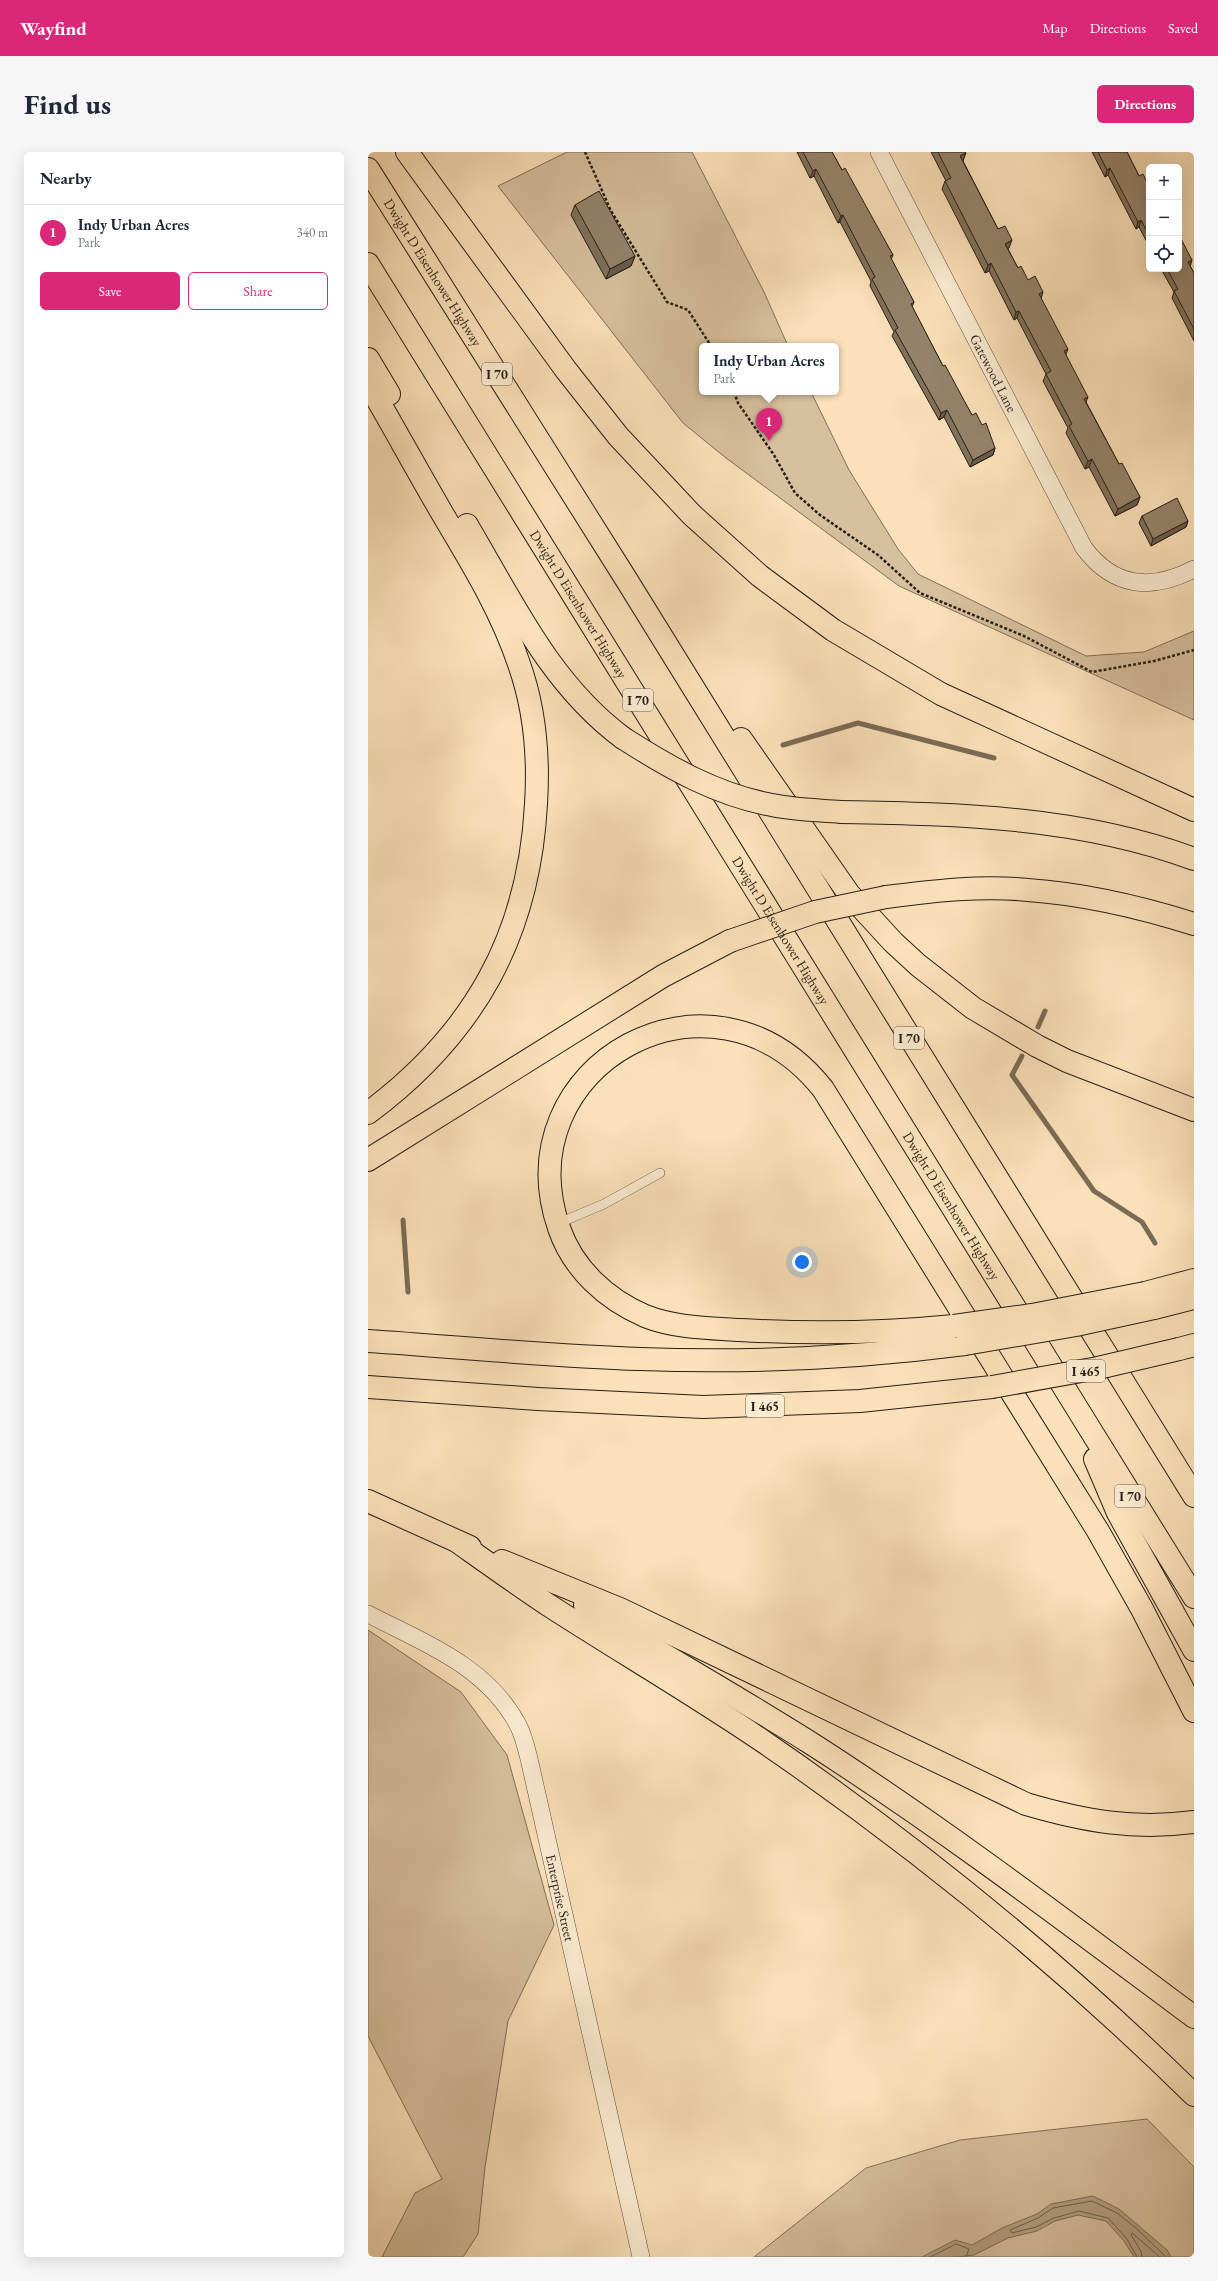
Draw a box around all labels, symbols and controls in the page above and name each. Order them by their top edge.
text: Wayfind [20,16,87,41]
text: Map [1042,19,1068,37]
text: Directions [1090,19,1146,37]
text: Saved [1168,19,1198,37]
button: Directions [1097,85,1194,123]
text: Find us [24,86,111,122]
map controls [1146,164,1182,272]
button: + [1146,164,1182,200]
text: Nearby [40,167,92,189]
street label: Dwight D Eisenhower Highway [380,195,487,350]
button: − [1146,200,1182,236]
text: Indy Urban Acres [78,215,189,234]
text: 1 [50,224,56,241]
text: 340 m [297,224,328,241]
text: Park [78,234,100,251]
button: locate [1146,236,1182,272]
button: Save [40,272,180,310]
button: Share [188,272,328,310]
street label: Gatewood Lane [966,331,1021,416]
popup [699,343,839,395]
text: Indy Urban Acres [713,351,825,370]
road number: I 70 [482,363,512,385]
text: Park [713,370,736,387]
pin: 1 [756,408,782,441]
street label: Dwight D Eisenhower Highway [526,527,632,682]
road number: I 70 [623,689,653,711]
street label: Dwight D Eisenhower Highway [728,853,834,1009]
road number: I 70 [894,1027,924,1049]
street label: Dwight D Eisenhower Highway [899,1128,1005,1284]
your location [792,1252,812,1272]
road number: I 465 [1067,1360,1105,1382]
road number: I 465 [746,1395,784,1417]
road number: I 70 [1115,1485,1145,1507]
street label: Enterprise Street [542,1852,579,1944]

